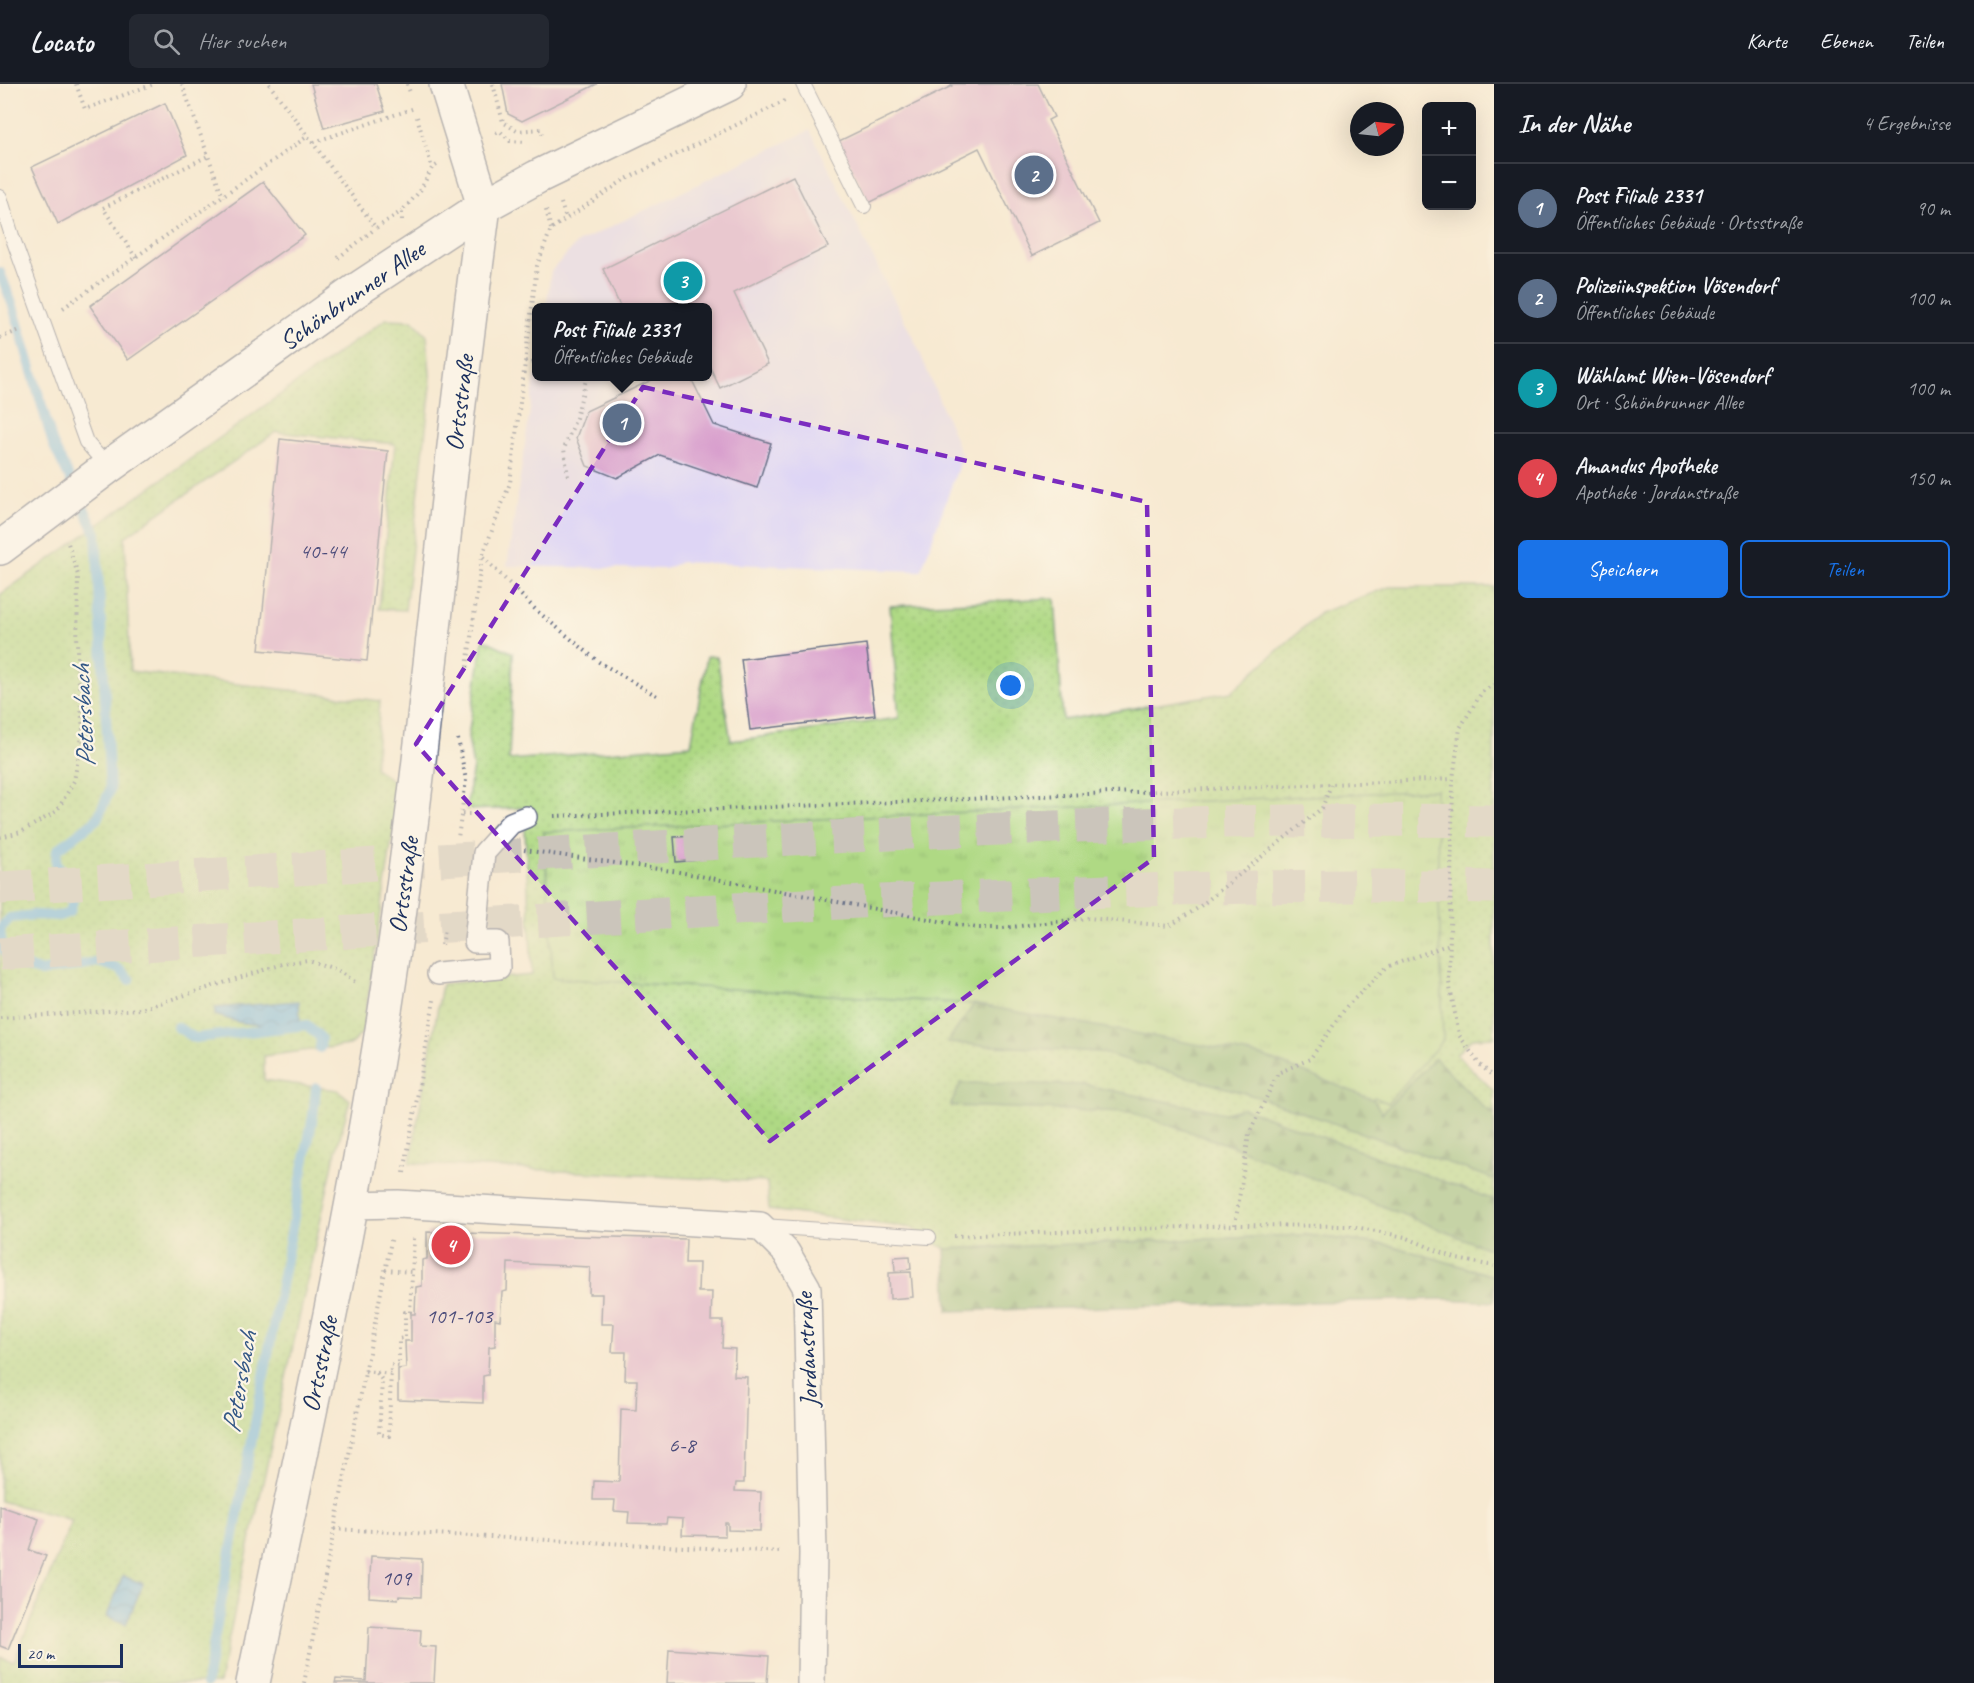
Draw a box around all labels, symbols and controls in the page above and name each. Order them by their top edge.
search box [129,14,549,68]
text: Locato [30,24,93,59]
icon: search [150,25,183,58]
text: Hier suchen [198,27,286,55]
text: Karte [1747,28,1787,54]
text: Ebenen [1820,28,1873,54]
text: Teilen [1906,28,1944,54]
north arrow [1350,102,1404,156]
map controls [1422,102,1476,210]
button: + [1422,102,1476,156]
text: In der Nähe [1518,107,1630,140]
text: 4 Ergebnisse [1863,111,1950,136]
pin: 2 [1014,152,1054,197]
button: − [1422,156,1476,210]
text: Post Filiale 2331 [1575,182,1702,210]
text: 1 [1533,196,1542,221]
text: 90 m [1916,196,1950,221]
text: Öffentliches Gebäude · Ortsstraße [1575,210,1802,235]
street label: Schönbrunner Allee [273,232,434,358]
pin: 3 [664,258,702,304]
text: Polizeiinspektion Vösendorf [1575,272,1776,300]
text: 2 [1533,286,1542,311]
text: 100 m [1907,286,1950,311]
text: Öffentliches Gebäude [1575,300,1714,325]
popup [532,303,712,381]
text: Post Filiale 2331 [553,316,679,344]
text: Öffentliches Gebäude [553,344,691,369]
street label: Ortsstraße [437,351,482,453]
text: Wählamt Wien-Vösendorf [1575,362,1770,390]
text: 3 [1533,376,1542,401]
text: 100 m [1907,376,1950,401]
text: Ort · Schönbrunner Allee [1575,390,1743,415]
pin: 1 [602,400,642,446]
text: Amandus Apotheke [1575,452,1717,480]
text: 4 [1533,466,1542,491]
text: 150 m [1907,466,1950,491]
text: Apotheke · Jordanstraße [1575,480,1737,505]
house number: 40-44 [300,537,348,565]
button: Speichern [1518,540,1728,598]
button: Teilen [1740,540,1950,598]
water label: Petersbach [63,662,103,768]
your location [996,671,1025,700]
street label: Ortsstraße [380,832,427,935]
pin: 4 [432,1222,470,1268]
street label: Jordanstraße [787,1289,826,1410]
house number: 101-103 [426,1302,494,1330]
street label: Ortsstraße [293,1311,346,1415]
water label: Petersbach [213,1327,265,1435]
house number: 6-8 [669,1431,698,1459]
house number: 109 [381,1564,413,1592]
scale bar [18,1641,123,1668]
text: 20 m [27,1644,54,1664]

